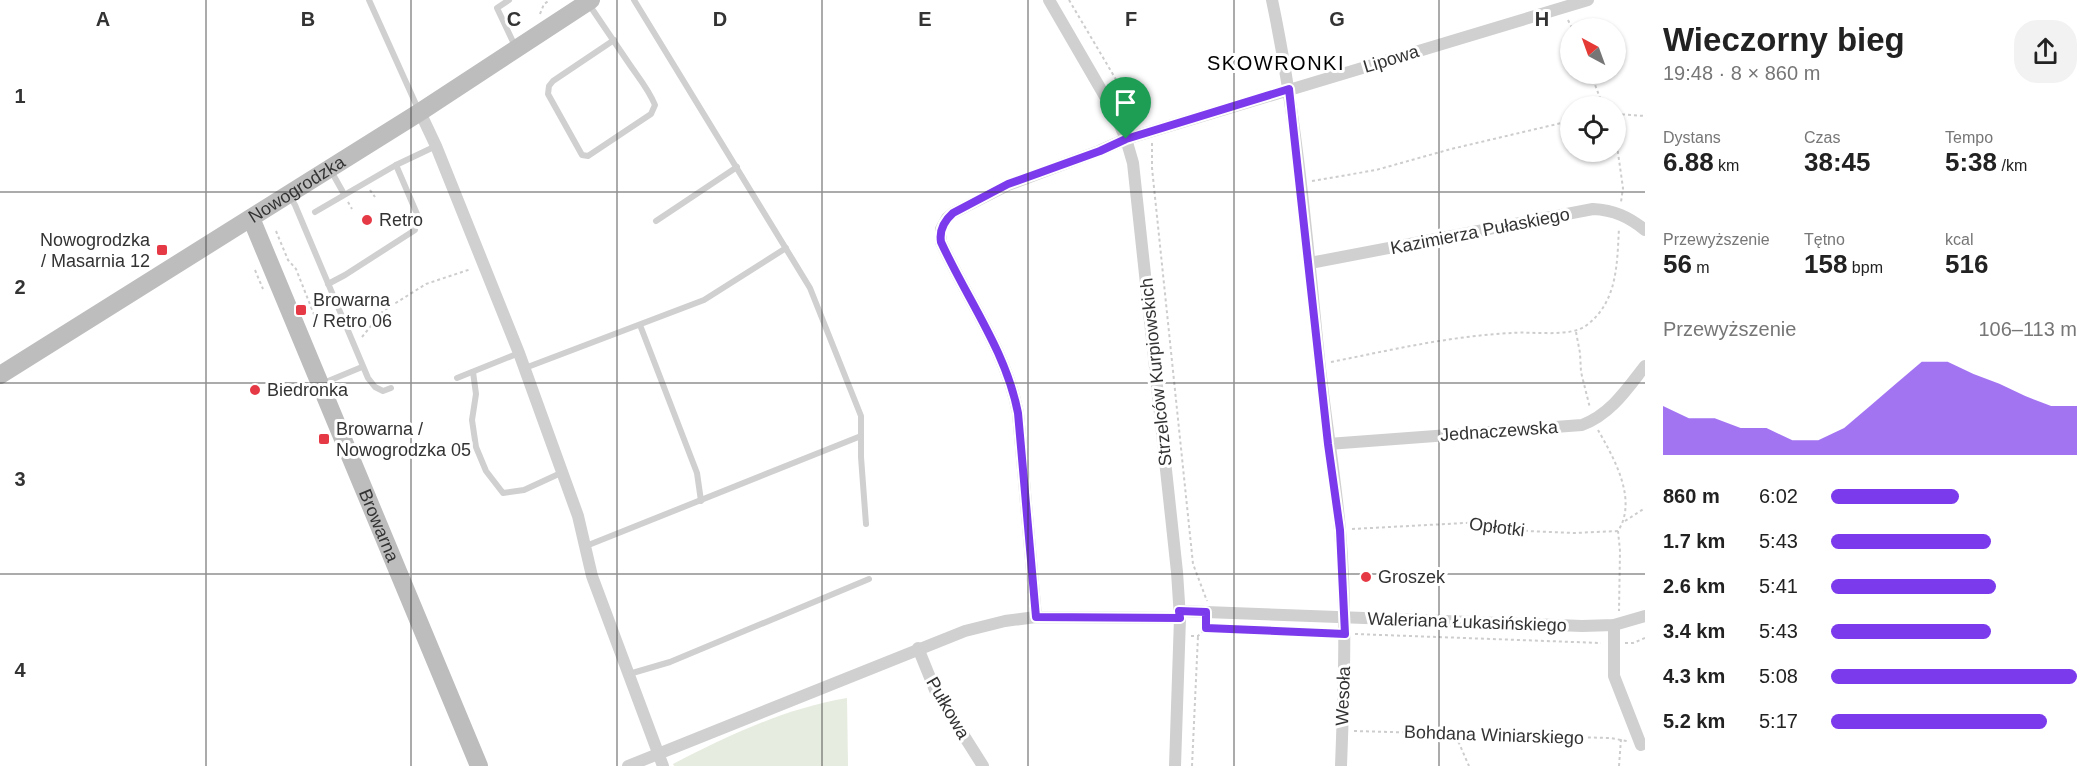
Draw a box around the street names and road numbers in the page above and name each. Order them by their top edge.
street label: Lipowa [1361,41,1422,77]
street label: Nowogrodzka [245,151,349,227]
street label: Kazimierza Pułaskiego [1389,204,1571,258]
street label: Strzelców Kurpiowskich [1136,277,1176,467]
street label: Jednaczewska [1439,417,1560,445]
street label: Browarna [355,486,403,566]
street label: Opłotki [1468,514,1526,540]
street label: Waleriana Łukasińskiego [1367,609,1567,635]
street label: Wesoła [1332,665,1354,726]
street label: Pułkowa [922,674,974,743]
street label: Bohdana Winiarskiego [1404,722,1584,748]

